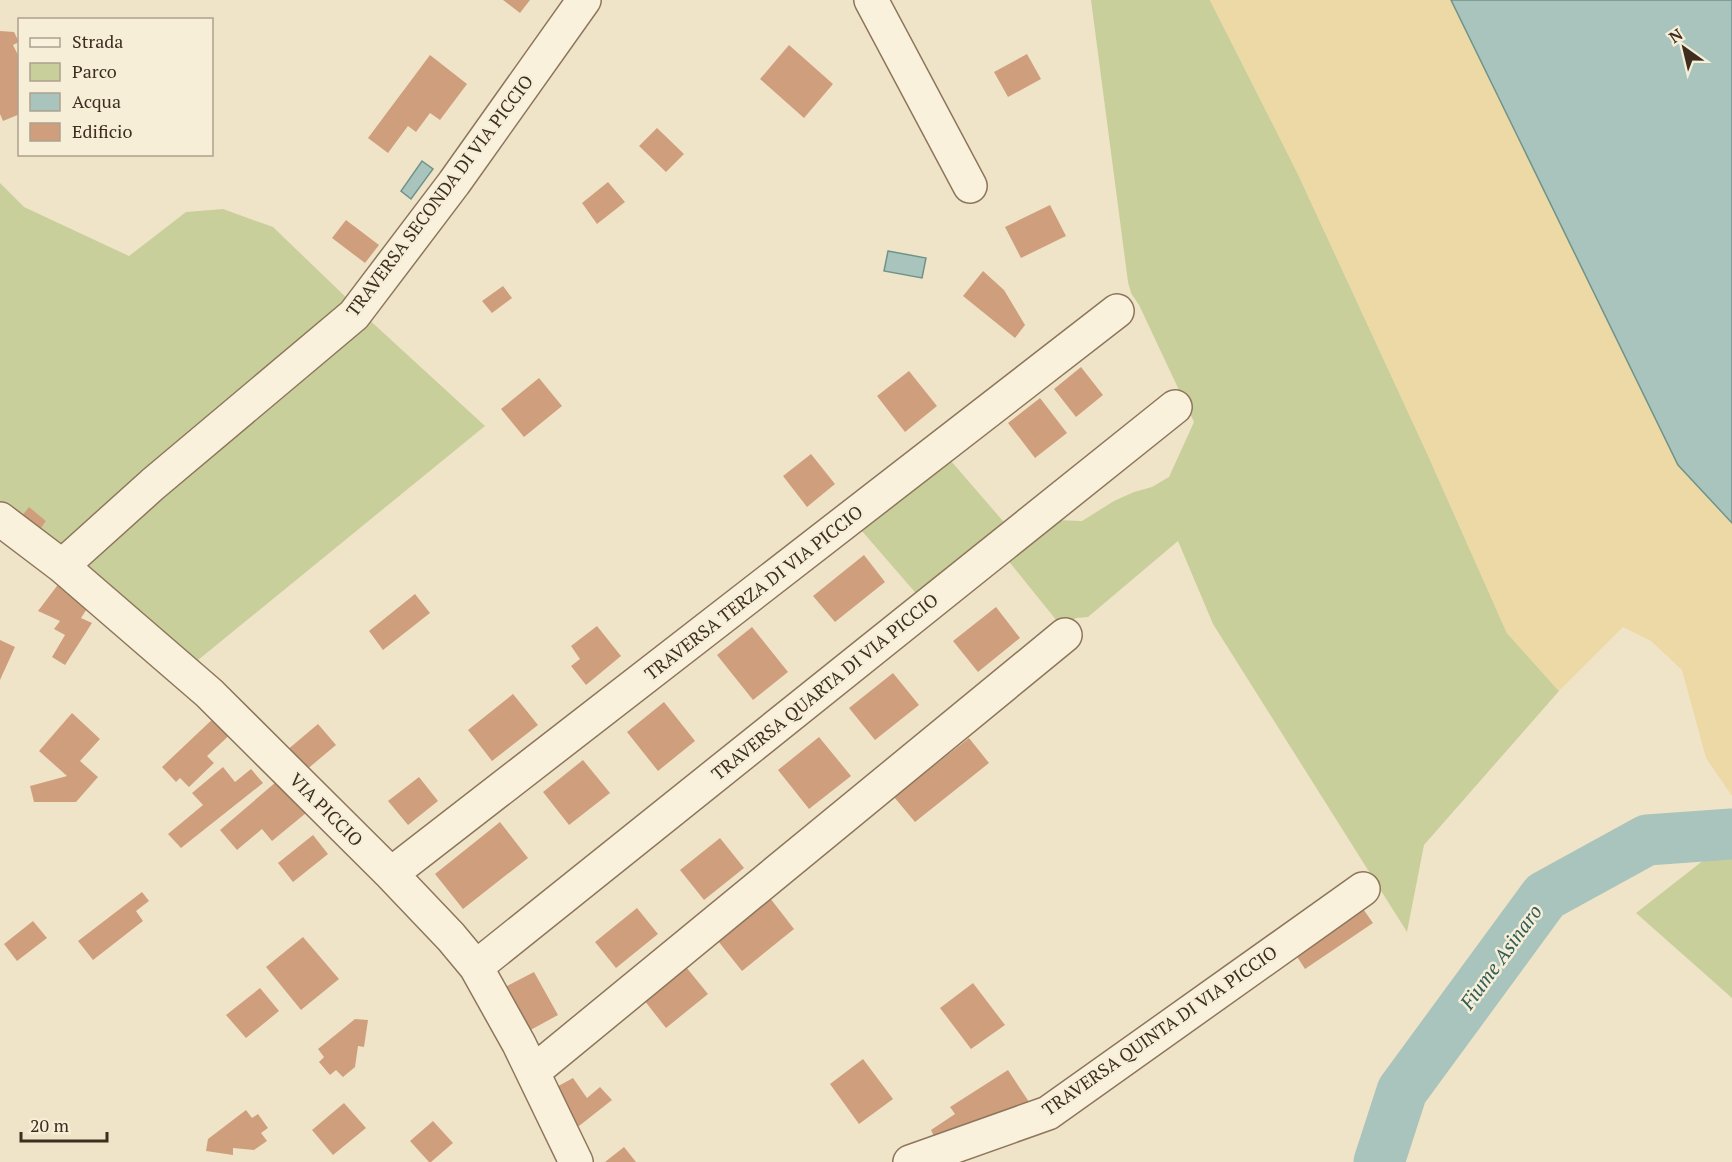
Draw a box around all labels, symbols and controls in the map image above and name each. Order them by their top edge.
legend [18,18,213,156]
north arrow [1654,18,1714,78]
text: N [1664,23,1687,48]
text: Strada [72,29,123,53]
text: Parco [72,59,117,83]
street label: TRAVERSA SECONDA DI VIA PICCIO [340,70,538,321]
text: Acqua [72,89,121,113]
text: Edificio [72,119,132,143]
street label: TRAVERSA TERZA DI VIA PICCIO [639,499,867,685]
street label: TRAVERSA QUARTA DI VIA PICCIO [706,587,943,785]
street label: VIA PICCIO [285,767,369,851]
water label: Fiume Asinaro [1453,899,1548,1015]
street label: TRAVERSA QUINTA DI VIA PICCIO [1037,940,1282,1121]
scale bar [21,1105,106,1143]
text: 20 m [30,1113,70,1137]

